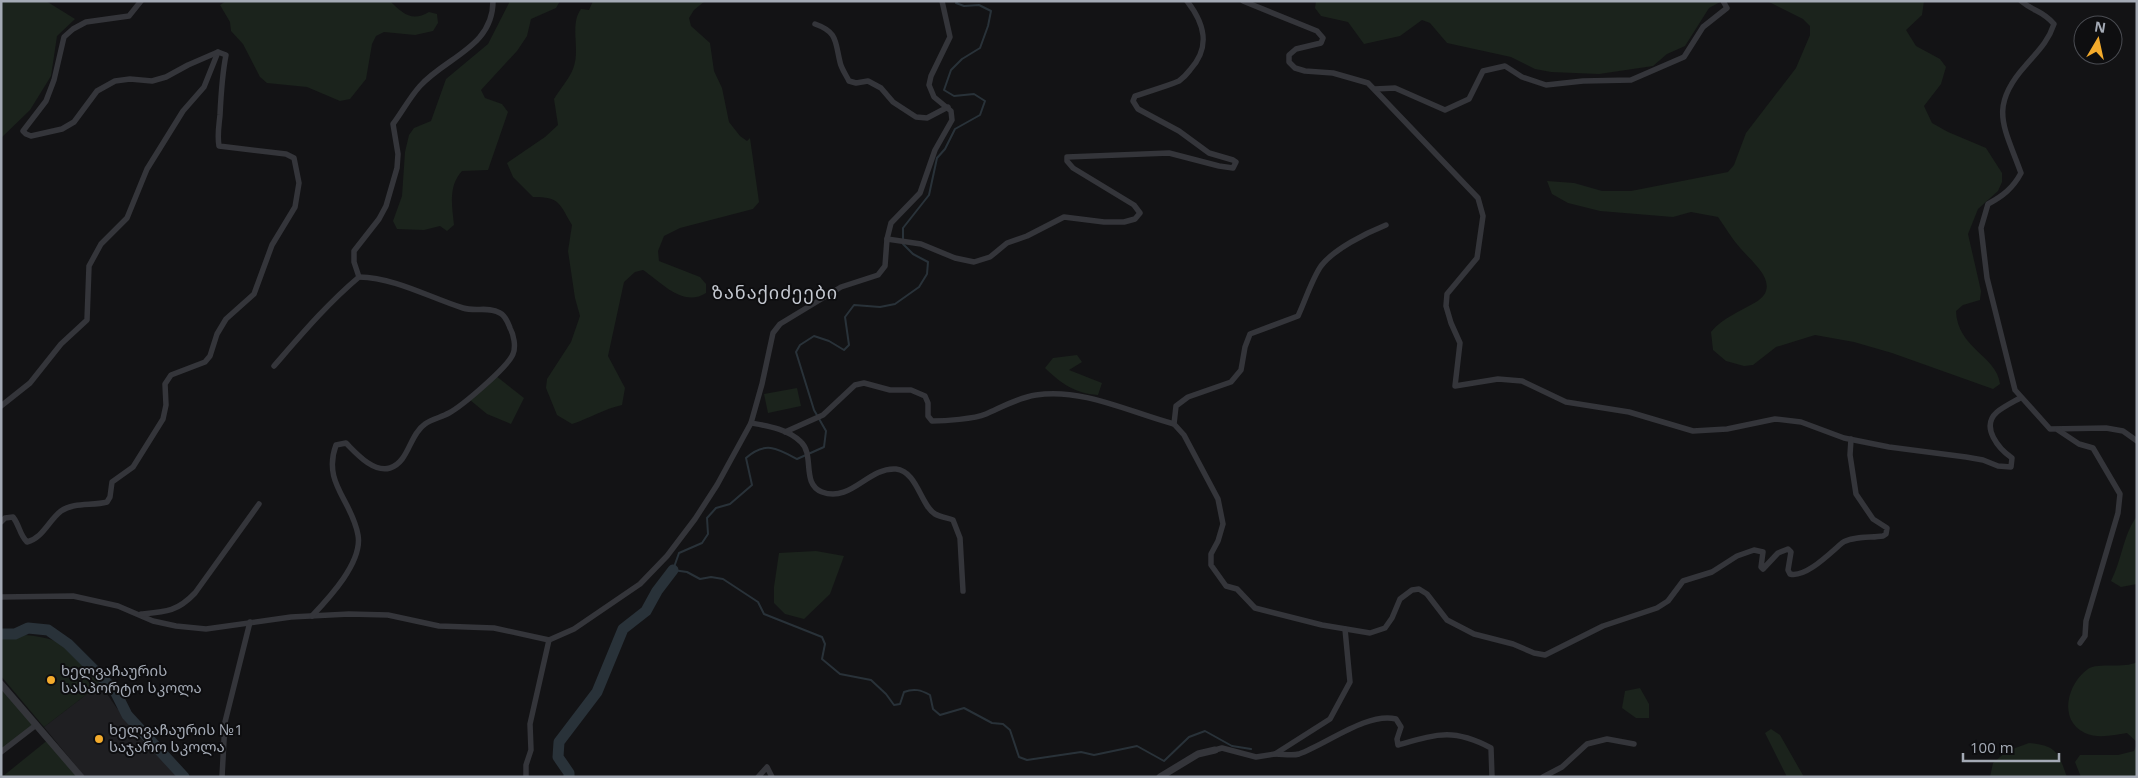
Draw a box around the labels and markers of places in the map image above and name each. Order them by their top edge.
place label: ხელვაჩაურის სასპორტო სკოლა [61,660,202,697]
marker: ხელვაჩაურის სასპორტო სკოლა [45,674,57,686]
place label: ხელვაჩაურის №1 საჯარო სკოლა [109,719,243,756]
marker: ხელვაჩაურის №1 საჯარო სკოლა [93,733,105,745]

